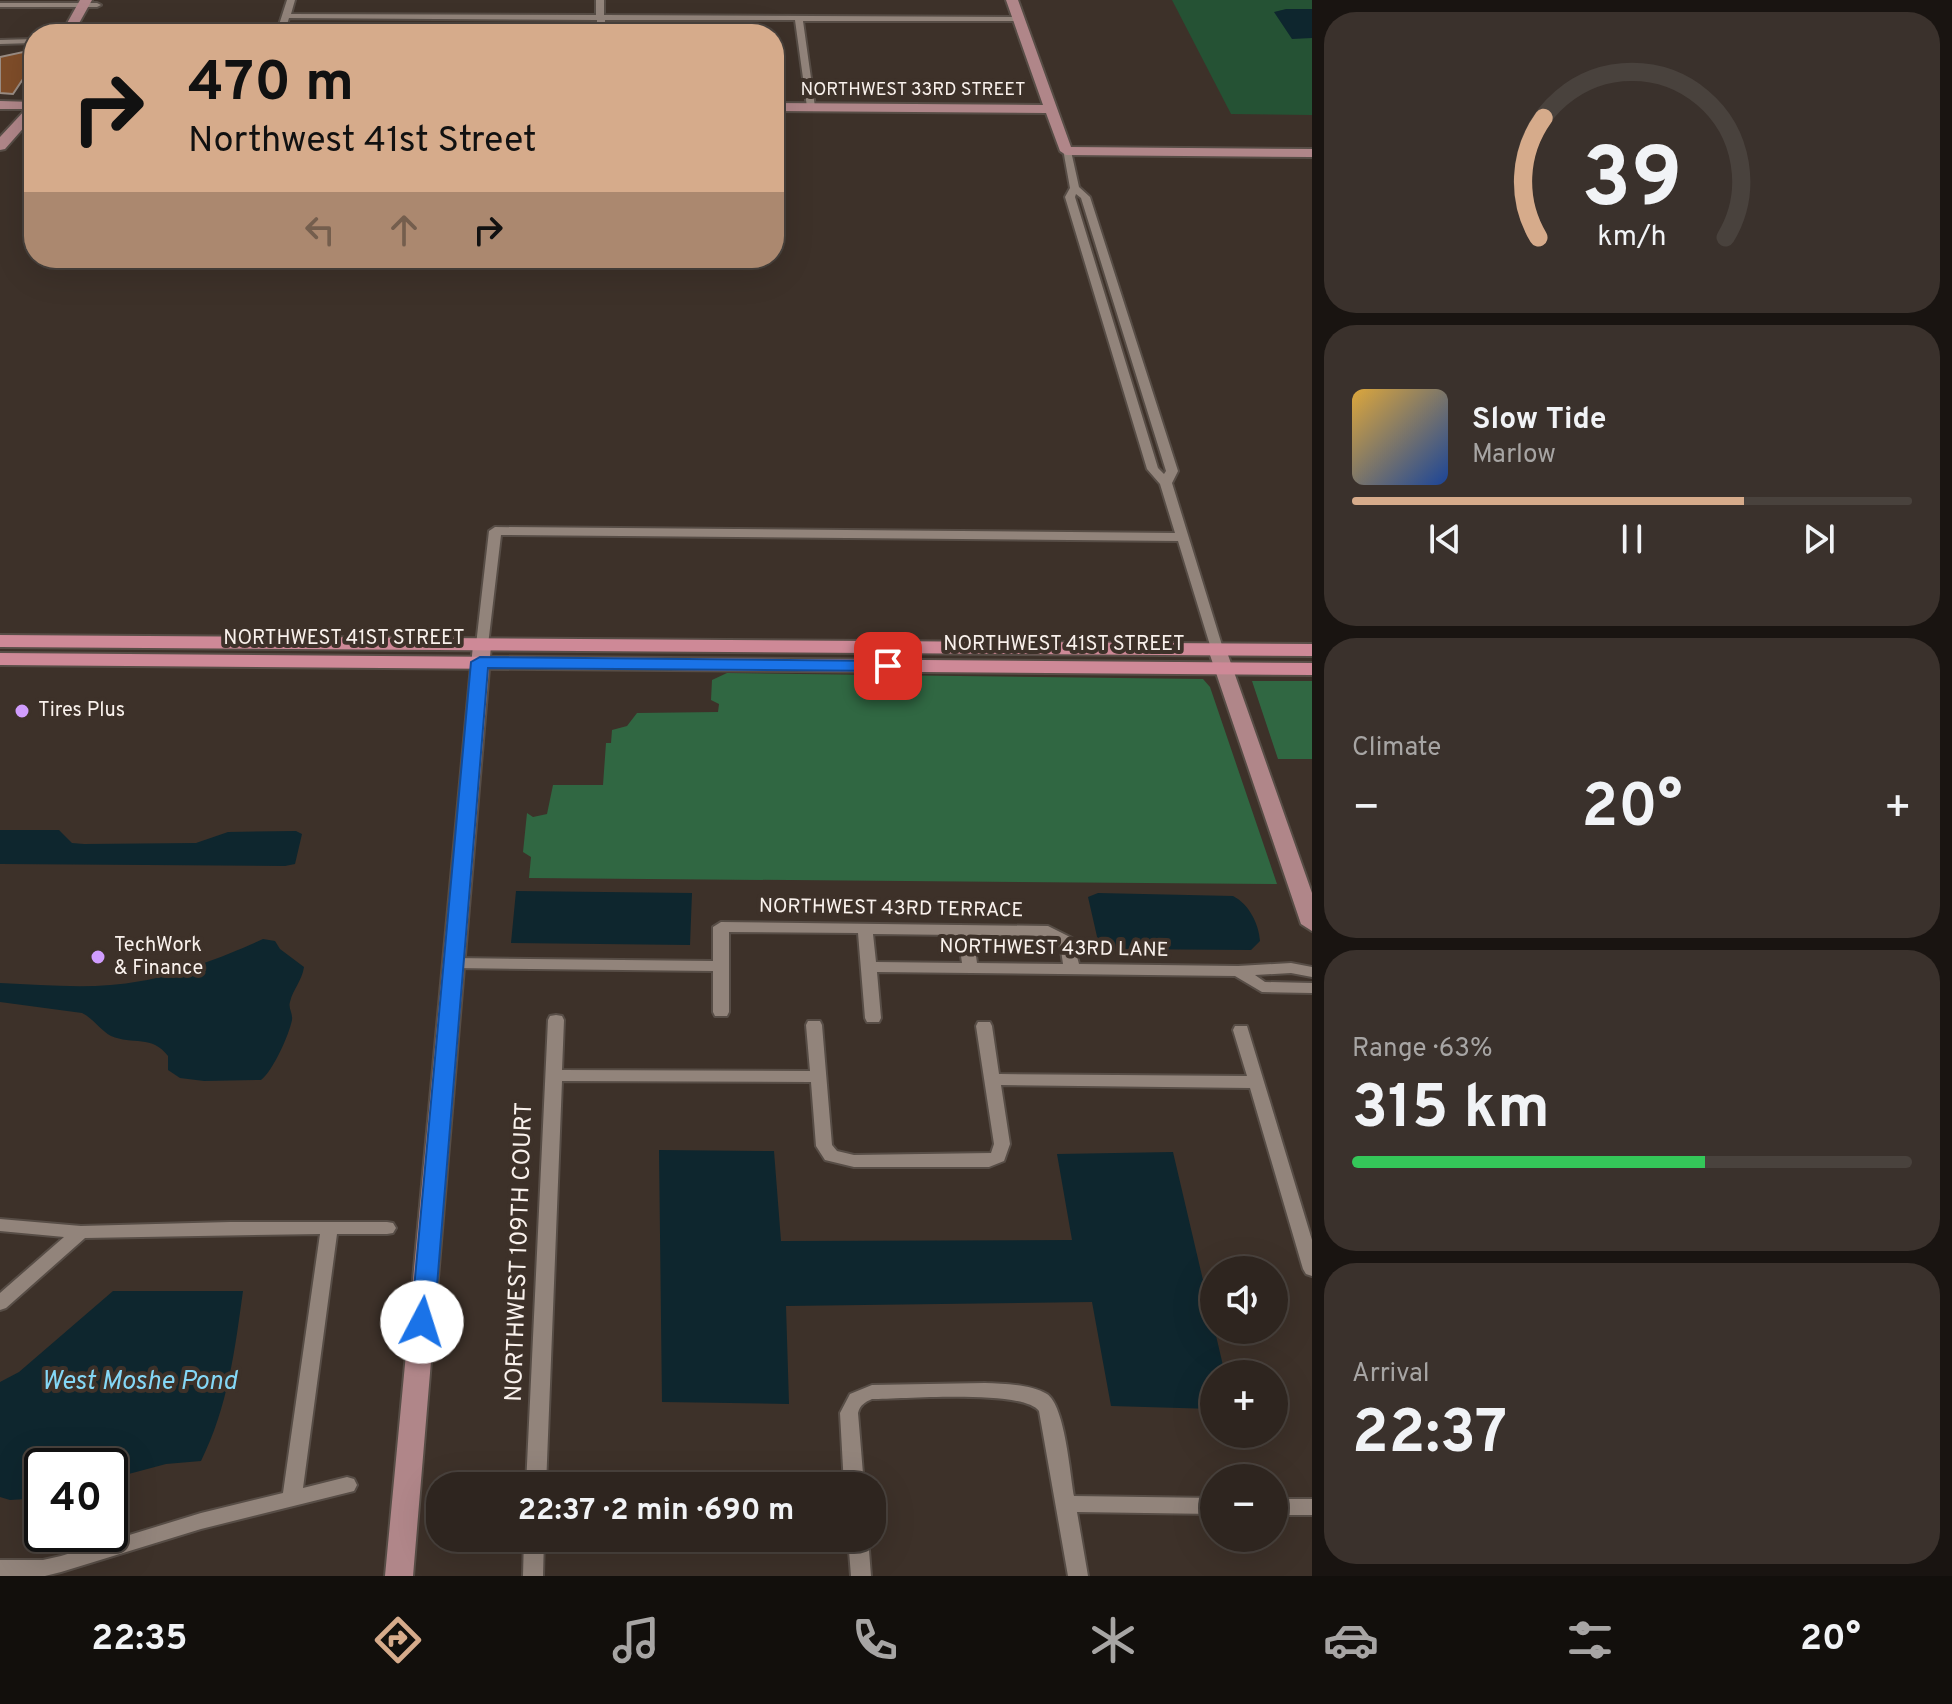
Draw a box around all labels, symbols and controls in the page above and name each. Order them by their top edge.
text: 470 m [188,50,354,120]
icon: right [56,56,160,160]
street label: NORTHWEST 33RD STREET [801,79,1025,102]
text: Northwest 41st Street [188,119,537,165]
text: 39 [1582,131,1682,236]
icon: left [298,208,342,252]
icon: ahead [382,208,426,252]
icon: right [466,208,510,252]
text: km/h [1597,221,1667,257]
text: Slow Tide [1472,402,1606,439]
text: Marlow [1472,439,1556,472]
icon: previous [1423,517,1467,561]
icon: pause [1610,517,1654,561]
icon: next [1797,517,1841,561]
street label: NORTHWEST 41ST STREET [223,626,465,652]
pin [854,632,922,700]
street label: NORTHWEST 41ST STREET [943,632,1185,658]
icon: arrive [866,644,910,688]
place label: Tires Plus [38,698,125,724]
marker: Tires Plus [13,702,31,720]
text: Climate [1352,732,1441,765]
text: 20° [1581,772,1683,848]
text: − [1352,782,1380,838]
text: + [1884,782,1912,838]
street label: NORTHWEST 43RD TERRACE [759,894,1023,924]
place label: TechWork & Finance [114,933,203,982]
street label: NORTHWEST 43RD LANE [939,934,1169,964]
marker: TechWork & Finance [89,948,107,966]
text: Range · 63% [1352,1033,1493,1066]
text: 315 km [1352,1073,1550,1149]
street label: NORTHWEST 109TH COURT [500,1102,540,1402]
map controls [1200,1256,1288,1552]
button: sound [1200,1256,1288,1344]
position arrow [380,1280,464,1364]
text: Arrival [1352,1358,1430,1391]
button: + [1200,1360,1288,1448]
water label: West Moshe Pond [41,1366,239,1399]
text: 22:37 [1352,1398,1507,1474]
speed limit sign: 40 [24,1448,128,1552]
button: − [1200,1464,1288,1552]
text: 22:37 · 2 min · 690 m [518,1493,794,1530]
icon: directions [370,1612,426,1668]
icon: music [608,1612,664,1668]
icon: phone [847,1612,903,1668]
icon: climate [1085,1612,1141,1668]
icon: car [1323,1612,1379,1668]
icon: filters [1562,1612,1618,1668]
text: 22:35 [91,1617,188,1663]
text: 20° [1800,1617,1861,1663]

